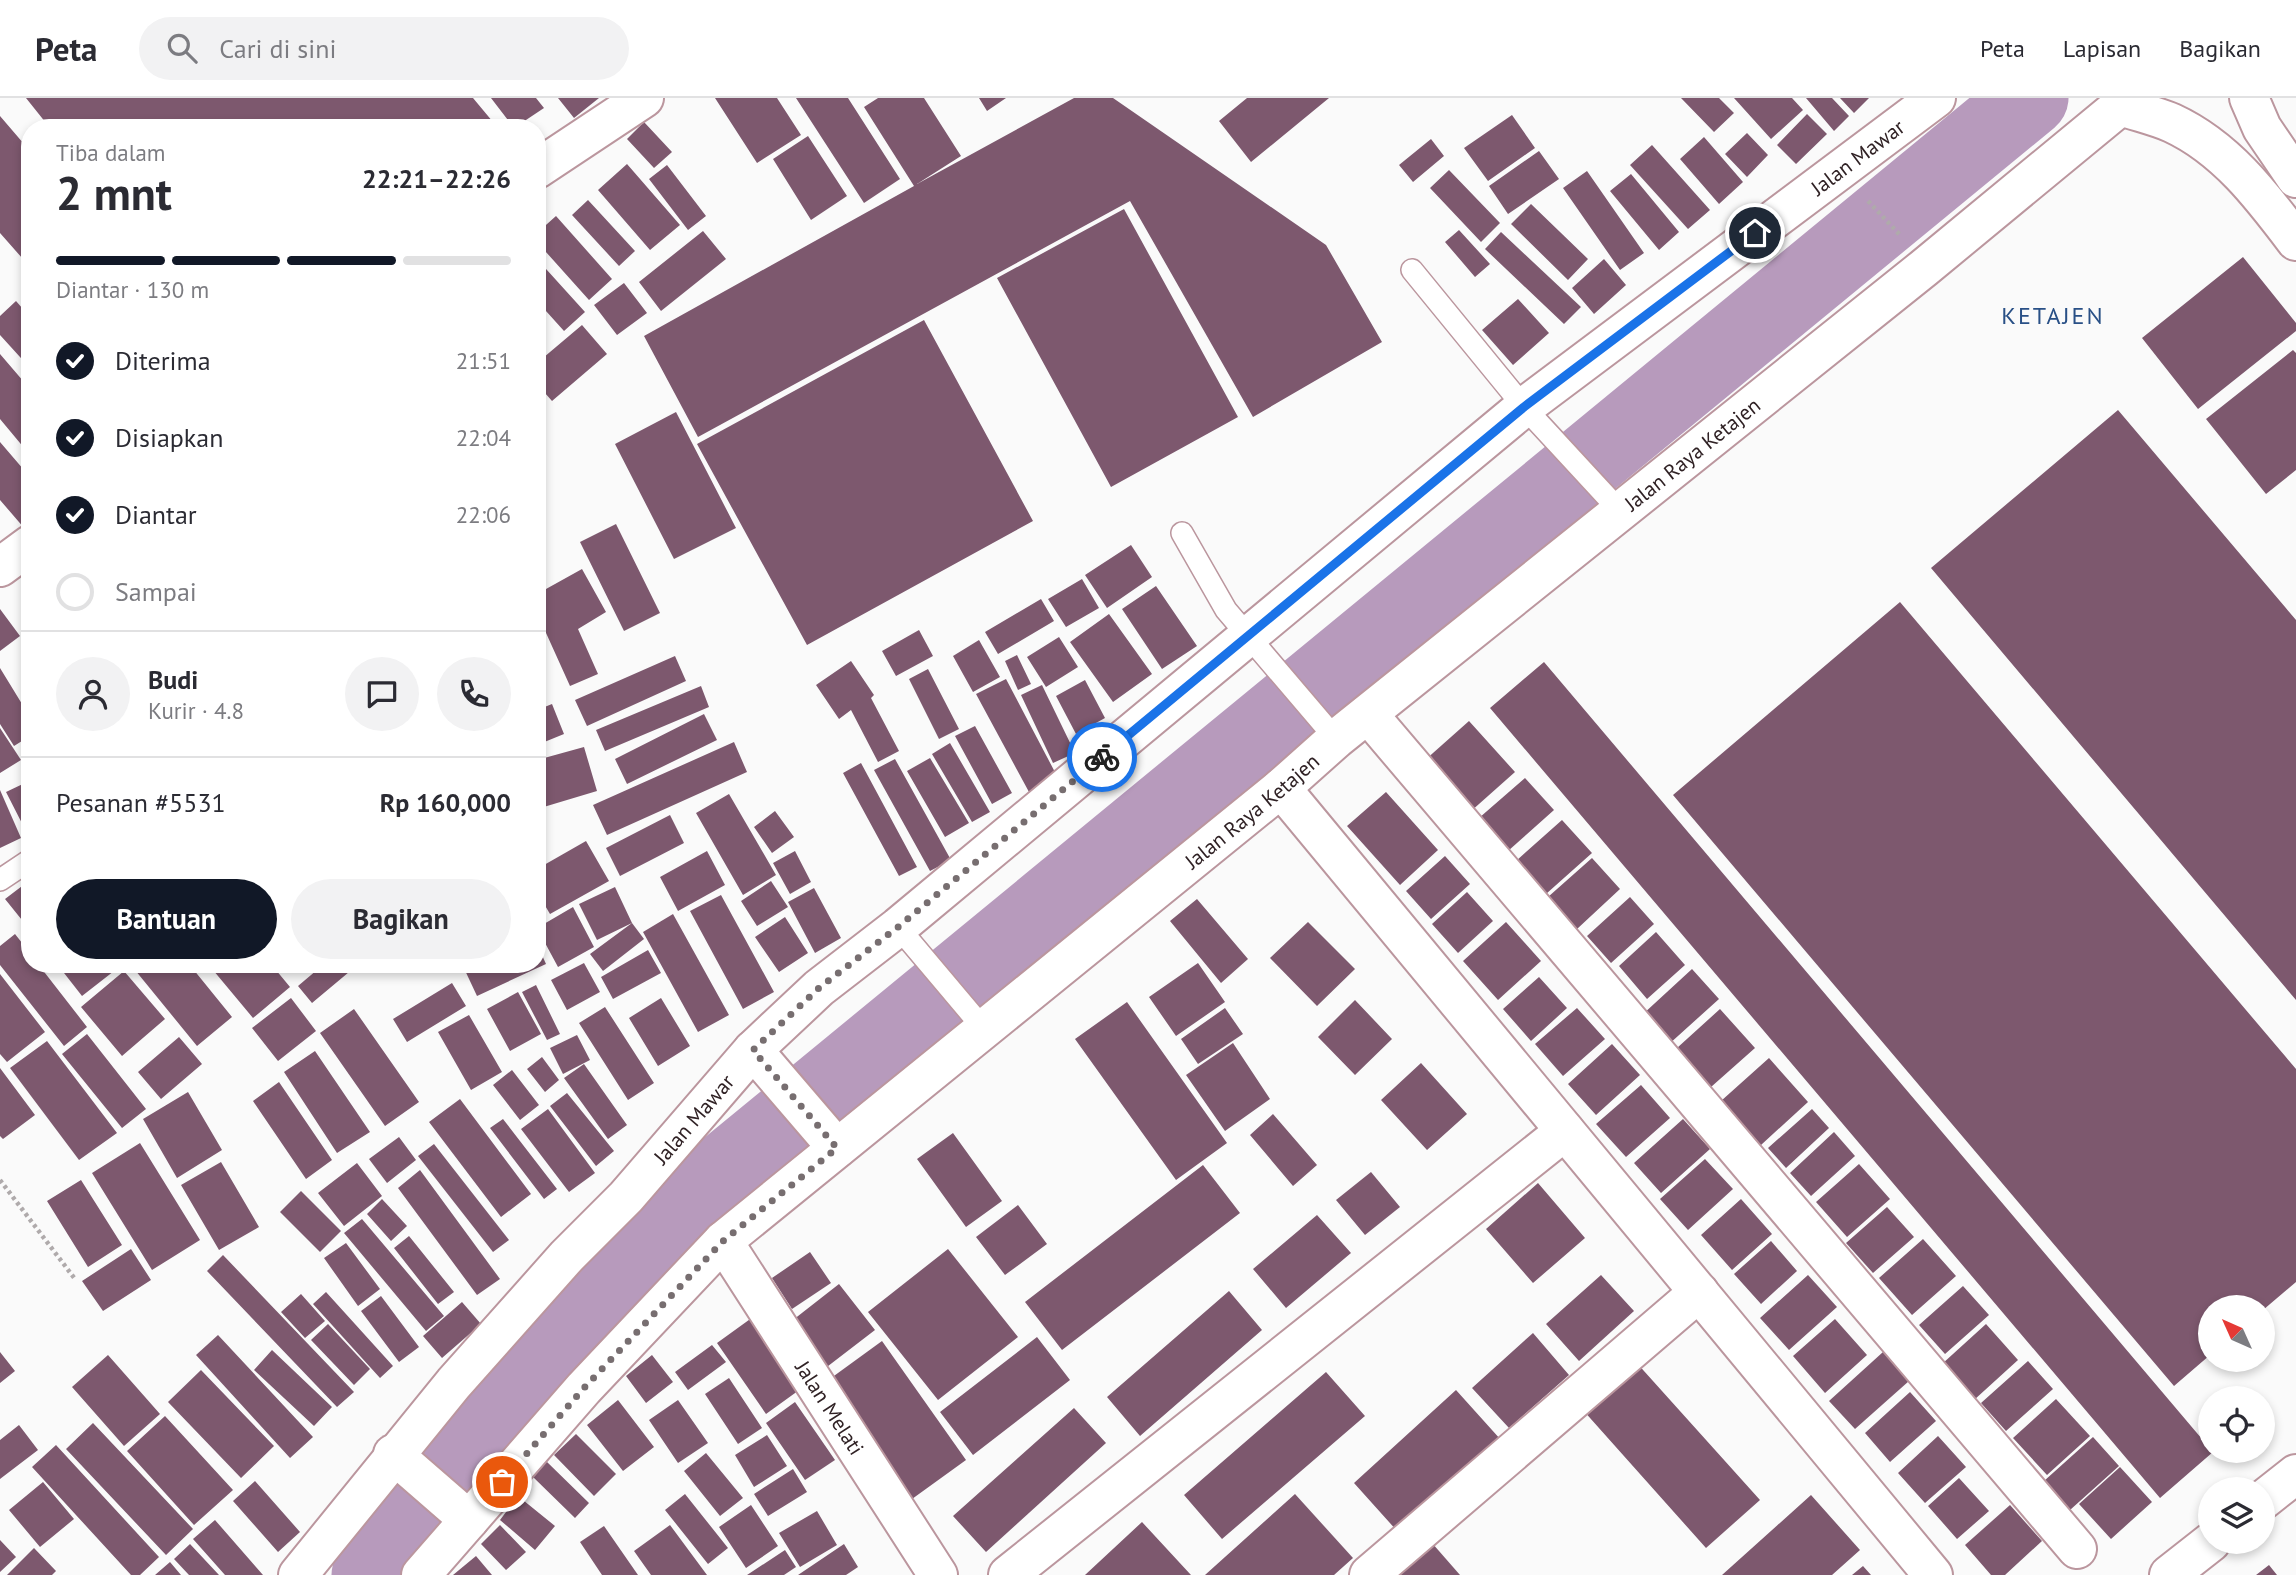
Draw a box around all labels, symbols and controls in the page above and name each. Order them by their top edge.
search box [139,17,629,80]
text: Peta [35,27,97,70]
icon: search [163,29,201,67]
text: Cari di sini [219,32,336,65]
text: Peta [1980,33,2025,64]
text: Lapisan [2063,33,2141,64]
text: Bagikan [2179,33,2261,64]
street label: Jalan Mawar [1804,113,1910,201]
text: Tiba dalam [56,138,165,167]
text: 22:21–22:26 [362,162,511,195]
text: 2 mnt [56,163,172,223]
pin [1725,203,1785,263]
icon: home [1736,214,1774,252]
text: Diantar · 130 m [56,275,209,304]
district label: KETAJEN [2001,300,2105,331]
icon: check [56,342,94,380]
text: Diterima [115,344,211,377]
text: 21:51 [456,346,511,375]
street label: Jalan Raya Ketajen [1618,391,1766,517]
icon: check [56,419,94,457]
text: Disiapkan [115,421,223,454]
text: 22:04 [456,423,511,452]
icon: check [56,496,94,534]
text: Diantar [115,498,197,531]
text: 22:06 [456,500,511,529]
text: Sampai [115,575,197,608]
button: person [56,657,130,731]
button: chat [345,657,419,731]
button: phone [437,657,511,731]
text: Budi [148,663,198,696]
text: Kurir · 4.8 [148,696,244,725]
courier [1067,722,1137,792]
icon: bike [1083,738,1121,776]
street label: Jalan Raya Ketajen [1178,747,1324,875]
text: Pesanan #5531 [56,786,226,819]
text: Rp 160,000 [380,786,511,819]
button: Bantuan [56,879,277,959]
button: Bagikan [291,879,511,959]
street label: Jalan Mawar [647,1068,740,1170]
north arrow [2198,1295,2275,1372]
map controls [2198,1295,2275,1554]
street label: Jalan Melati [789,1354,870,1460]
button: locate [2198,1386,2275,1463]
pin [472,1452,532,1512]
icon: bag [483,1463,521,1501]
button: layers [2198,1477,2275,1554]

